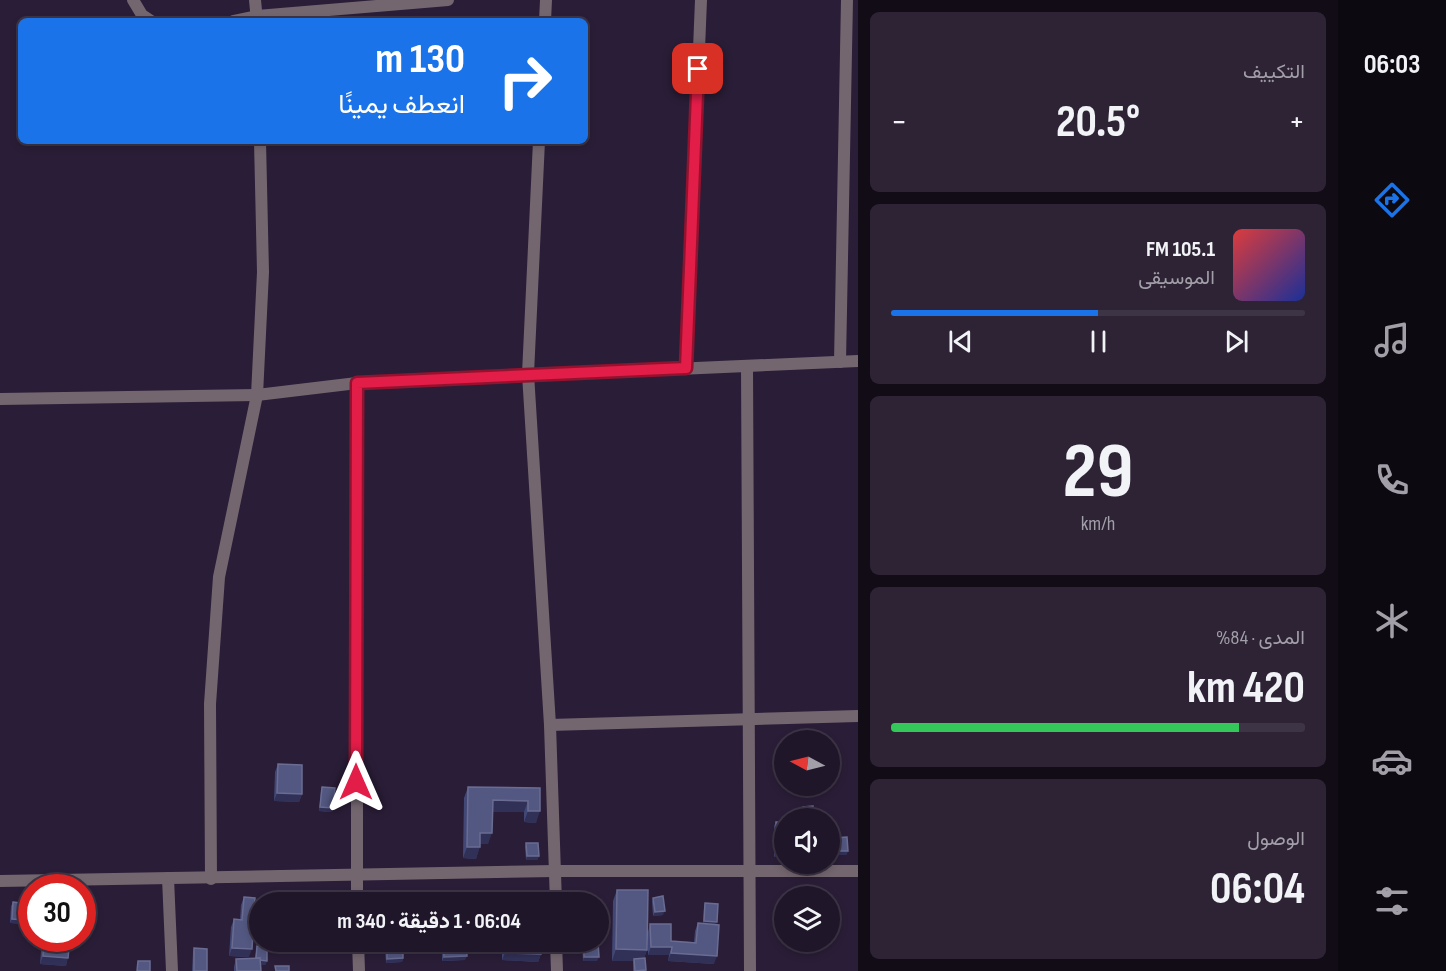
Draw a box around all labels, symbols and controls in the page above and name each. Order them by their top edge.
text: 130 m [375,34,465,85]
icon: right [486,42,564,120]
pin [672,43,723,94]
text: 06:03 [1364,49,1420,81]
icon: arrive [681,52,714,85]
text: التكييف [1243,60,1305,84]
text: انعطف يمينًا [338,89,465,121]
text: 20.5° [1056,95,1140,150]
text: − [891,102,907,142]
text: + [1289,102,1305,142]
icon: directions [1371,179,1413,221]
text: 105.1 FM [1146,236,1215,263]
text: الموسيقى [1138,266,1215,290]
icon: music [1371,319,1413,361]
icon: previous [944,325,977,358]
icon: pause [1082,325,1115,358]
icon: next [1220,325,1253,358]
text: 29 [1062,426,1134,519]
icon: phone [1371,459,1413,501]
text: km/h [1081,512,1115,536]
icon: climate [1371,600,1413,642]
text: المدى · 84% [1216,626,1305,650]
text: 420 km [1187,661,1305,716]
north arrow [774,730,840,796]
map controls [774,730,840,952]
icon: car [1371,740,1413,782]
position arrow [324,750,388,814]
button: sound [774,808,840,874]
text: الوصول [1247,827,1305,851]
text: 06:04 [1210,862,1305,917]
speed limit sign: 30 [18,874,96,952]
icon: filters [1371,880,1413,922]
button: layers [774,886,840,952]
text: 06:04 · 1 دقيقة · 340 m [337,908,521,935]

